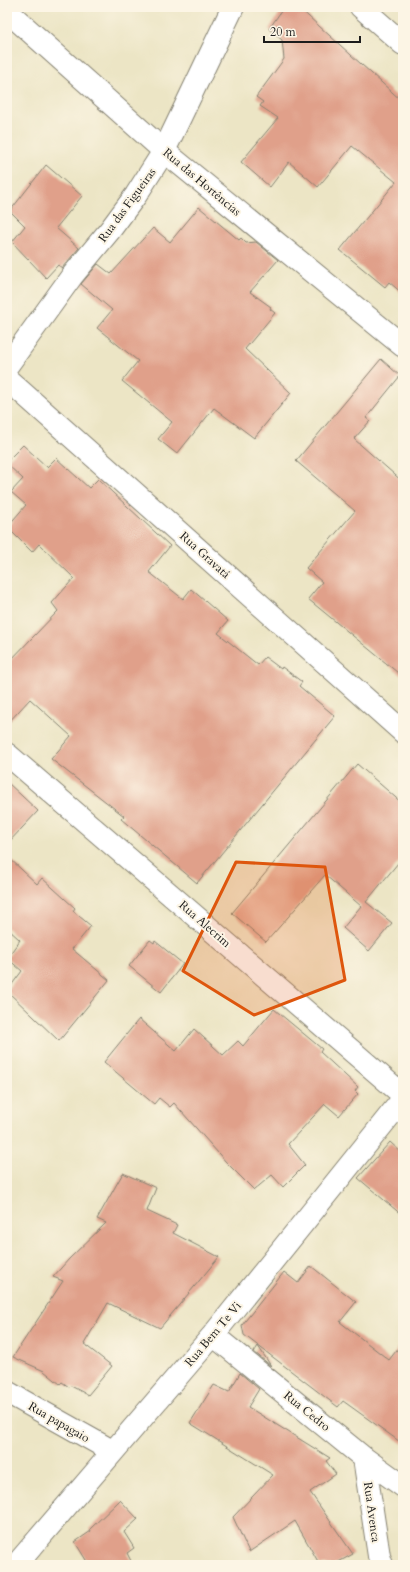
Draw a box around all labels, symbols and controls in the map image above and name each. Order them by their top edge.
scale bar [264,18,360,44]
text: 20 m [270,24,297,40]
street label: Rua das Hortências [160,145,244,219]
street label: Rua das Figueiras [95,165,159,245]
street label: Rua Gravatá [176,528,234,582]
street label: Rua Alecrim [176,897,235,951]
street label: Rua Bem Te Vi [181,1298,245,1370]
street label: Rua Cedro [281,1387,334,1435]
street label: Rua papagaio [25,1398,93,1446]
street label: Rua Avenca [360,1481,384,1544]

